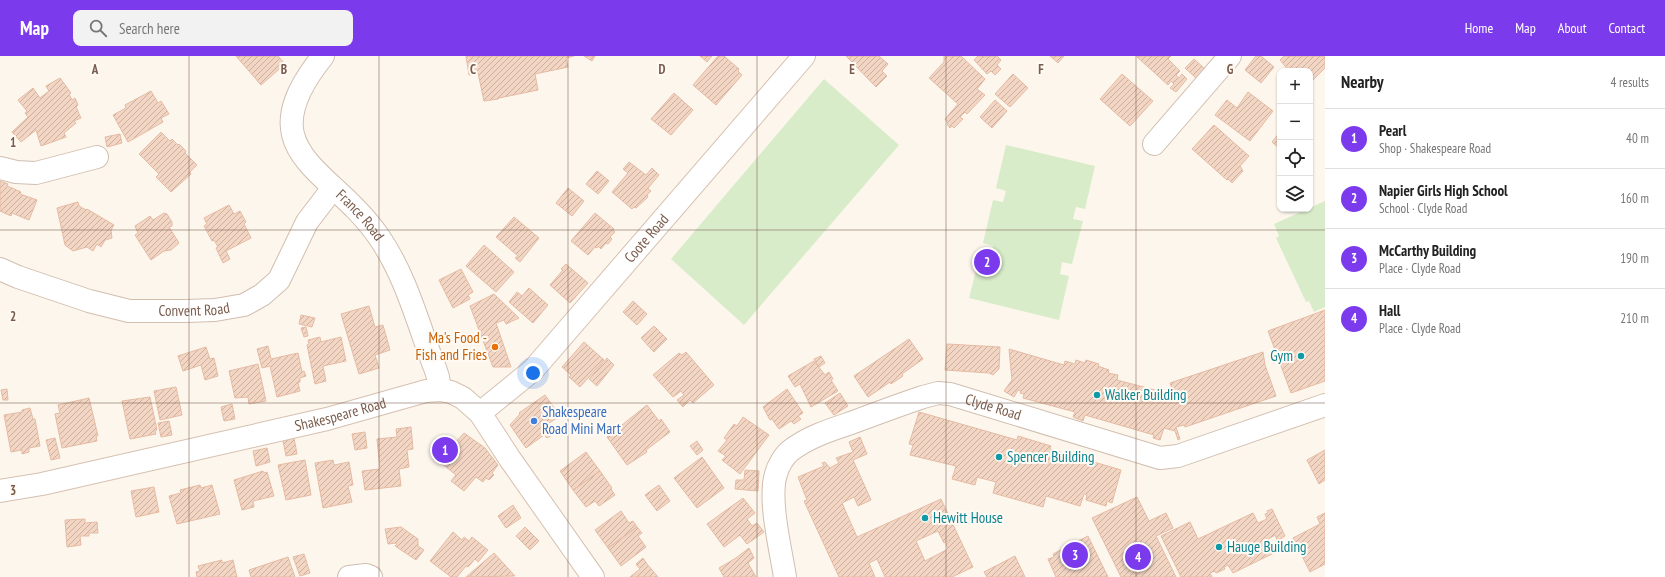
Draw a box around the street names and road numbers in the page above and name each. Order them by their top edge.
street label: France Road [332,185,389,244]
street label: Coote Road [620,210,672,266]
street label: Convent Road [159,298,231,320]
street label: Clyde Road [963,389,1024,424]
street label: Shakespeare Road [293,393,388,435]

